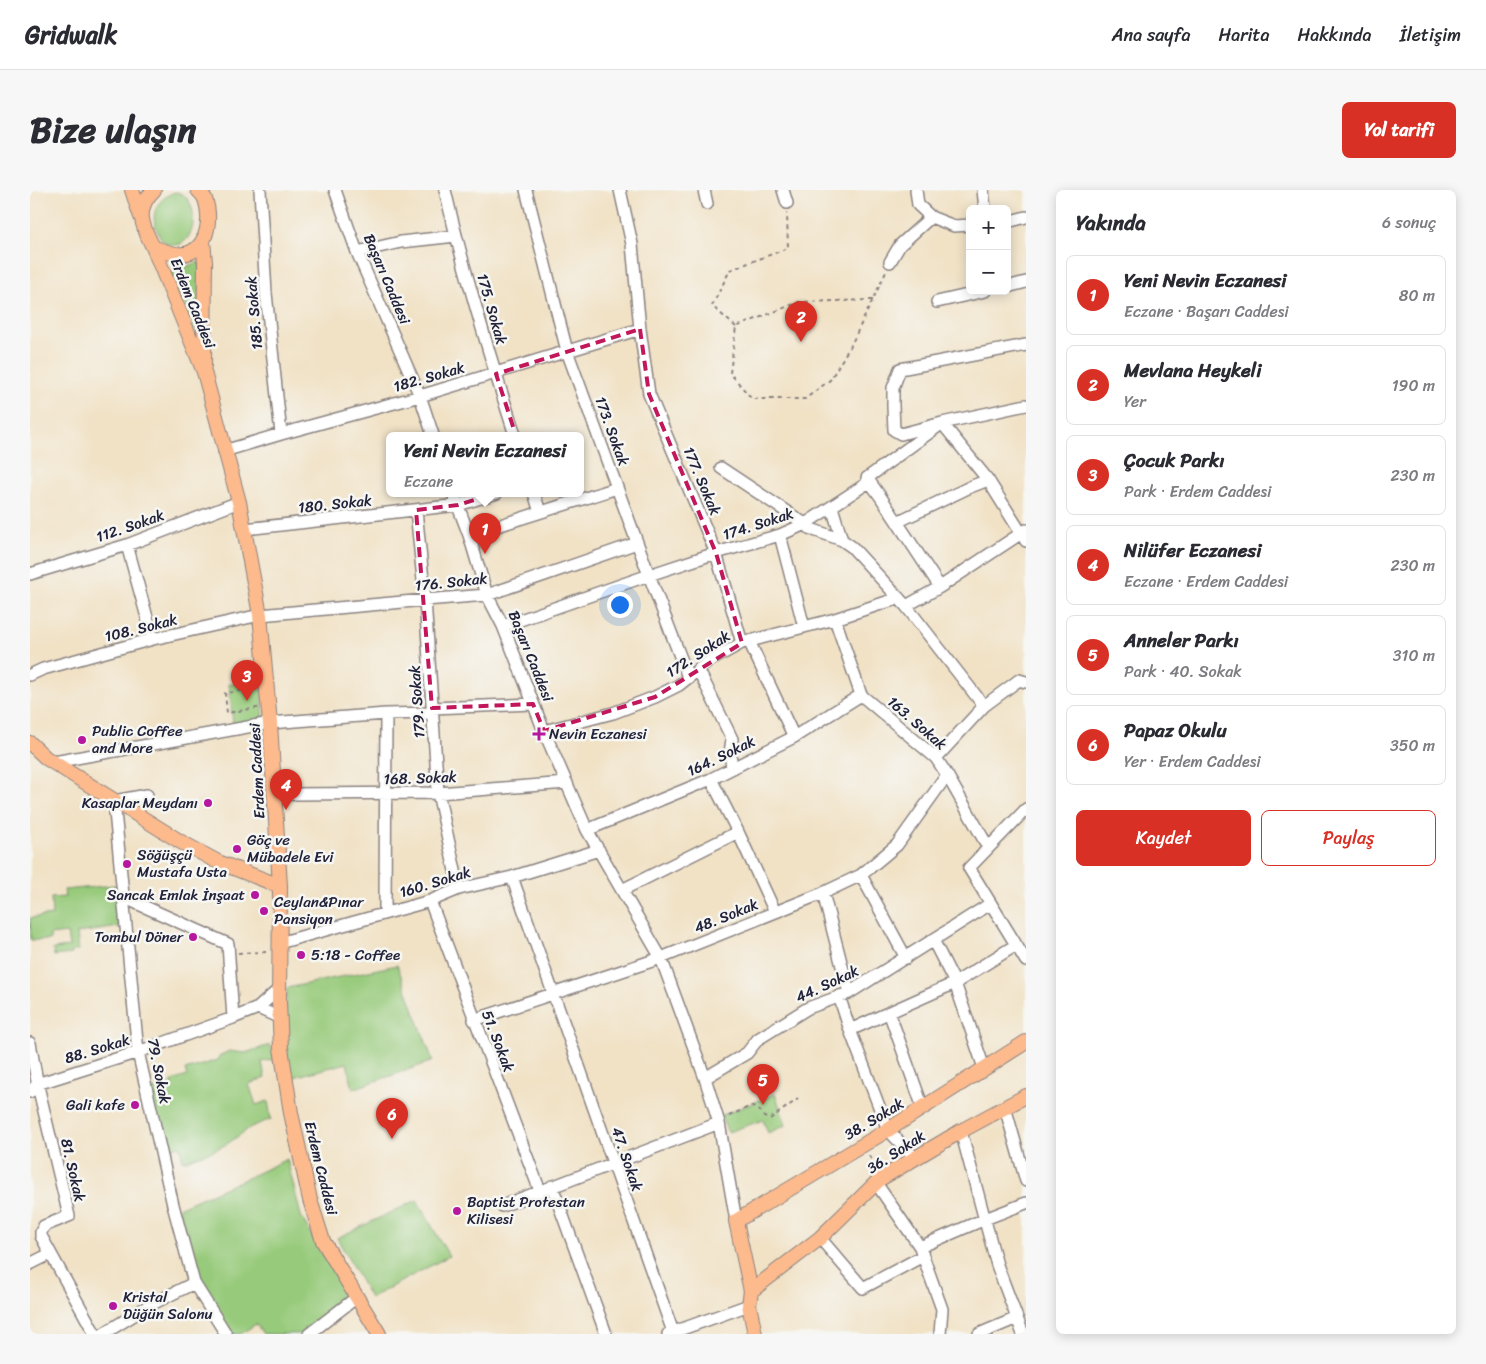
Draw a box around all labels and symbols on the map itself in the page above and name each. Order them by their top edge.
street label: Başarı Caddesi [356,230,418,329]
street label: Erdem Caddesi [163,254,223,353]
street label: 175. Sokak [469,270,515,348]
street label: 185. Sokak [238,275,270,351]
pin: 2 [785,301,817,342]
street label: 182. Sokak [390,354,468,400]
street label: 173. Sokak [587,393,637,469]
street label: 177. Sokak [676,443,728,519]
street label: 180. Sokak [297,487,373,521]
street label: 174. Sokak [719,500,797,548]
street label: 112. Sokak [92,502,168,550]
pin: 1 [469,513,501,554]
street label: 176. Sokak [414,565,488,599]
your location [607,592,633,618]
street label: 108. Sokak [102,606,180,650]
street label: Başarı Caddesi [501,606,561,706]
street label: 172. Sokak [660,623,736,685]
pin: 3 [231,660,263,701]
street label: 179. Sokak [401,665,433,739]
street label: 163. Sokak [881,690,953,756]
place label: Public Coffee and More [92,718,183,761]
place label: Nevin Eczanesi [549,721,648,747]
street label: Erdem Caddesi [241,722,272,819]
marker: Nevin Eczanesi [533,728,545,740]
street label: 164. Sokak [682,728,760,784]
marker: Public Coffee and More [76,734,88,746]
street label: 168. Sokak [383,764,457,792]
pin: 4 [270,769,302,810]
place label: Kasaplar Meydanı [82,790,198,816]
marker: Kasaplar Meydanı [202,797,214,809]
place label: Göç ve Mübadele Evi [247,827,334,870]
place label: Söğüşçü Mustafa Usta [137,842,228,885]
marker: Göç ve Mübadele Evi [231,843,243,855]
marker: Söğüşçü Mustafa Usta [121,858,133,870]
street label: 160. Sokak [396,859,474,905]
place label: Sancak Emlak İnşaat [107,882,245,908]
marker: Sancak Emlak İnşaat [249,889,261,901]
place label: Ceylan&Pınar Pansiyon [274,889,364,932]
street label: 48. Sokak [690,891,762,941]
marker: Ceylan&Pınar Pansiyon [258,905,270,917]
place label: Tombul Döner [95,924,184,950]
marker: Tombul Döner [187,931,199,943]
place label: 5:18 - Coffee [311,942,400,968]
marker: 5:18 - Coffee [295,949,307,961]
street label: 44. Sokak [791,958,863,1010]
street label: 51. Sokak [474,1006,522,1076]
street label: 88. Sokak [61,1027,133,1071]
street label: 79. Sokak [140,1036,178,1106]
pin: 5 [747,1064,779,1105]
street label: 38. Sokak [839,1091,909,1147]
place label: Gali kafe [66,1092,125,1118]
pin: 6 [376,1098,408,1139]
marker: Gali kafe [129,1099,141,1111]
street label: Erdem Caddesi [297,1118,345,1218]
street label: 47. Sokak [604,1123,650,1195]
street label: 36. Sokak [861,1123,931,1181]
street label: 81. Sokak [53,1136,93,1204]
place label: Baptist Protestan Kilisesi [467,1189,585,1232]
marker: Baptist Protestan Kilisesi [451,1205,463,1217]
place label: Kristal Düğün Salonu [123,1284,213,1327]
marker: Kristal Düğün Salonu [107,1300,119,1312]

